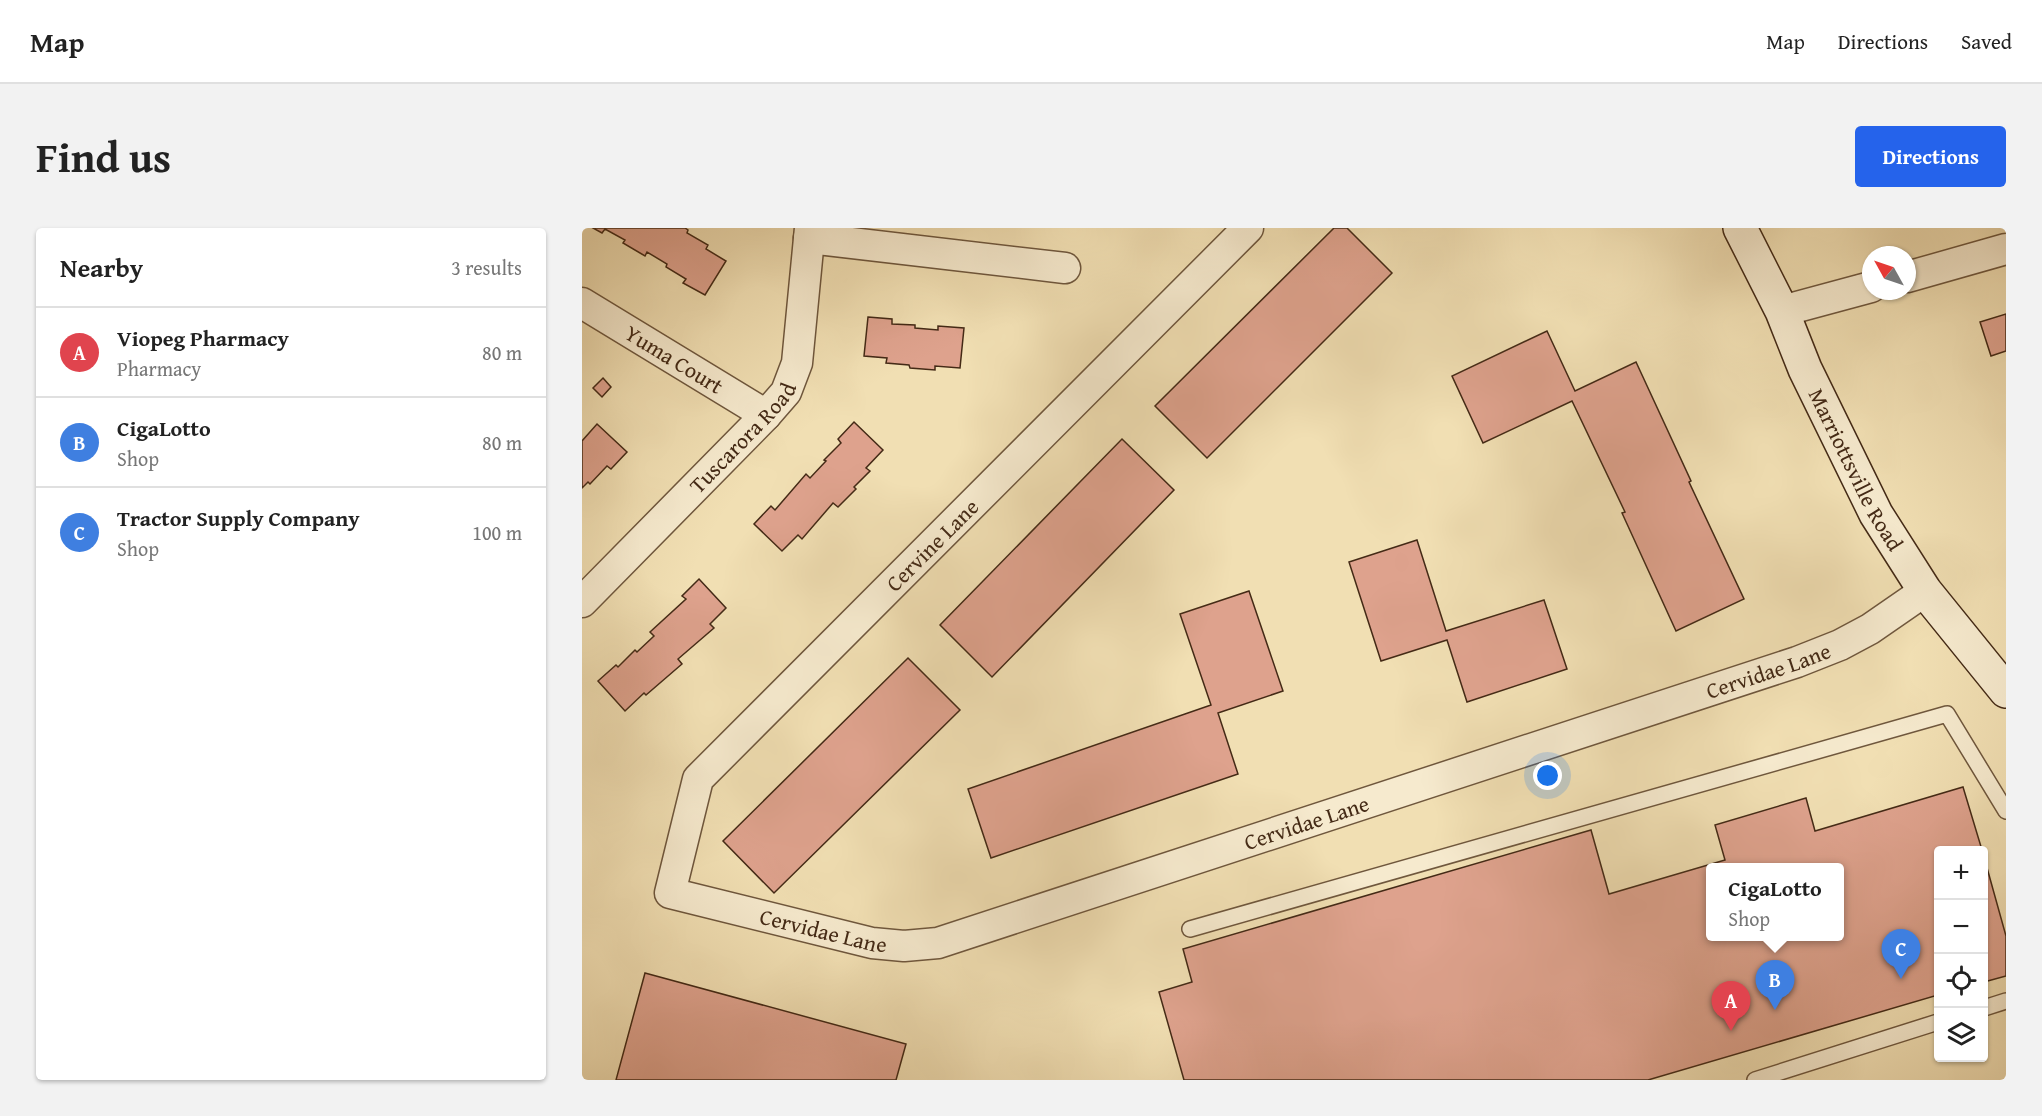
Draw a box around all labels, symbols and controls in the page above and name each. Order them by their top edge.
text: Map [30,21,84,62]
text: Map [1766,26,1805,57]
text: Directions [1838,26,1928,57]
text: Saved [1961,26,2012,57]
text: Find us [36,126,171,187]
button: Directions [1855,126,2006,187]
north arrow [1862,246,1916,300]
text: Nearby [60,248,143,287]
text: 3 results [451,253,522,282]
street label: Yuma Court [619,317,730,402]
text: Viopeg Pharmacy [117,322,289,354]
text: A [73,338,86,367]
text: 80 m [482,338,522,367]
text: Pharmacy [117,354,201,383]
street label: Tuscarora Road [682,378,804,500]
street label: Marriottsville Road [1801,383,1911,557]
text: CigaLotto [117,412,211,444]
text: B [73,428,86,457]
text: 80 m [482,428,522,457]
text: Shop [117,444,159,473]
street label: Cervine Lane [878,491,986,599]
text: Tractor Supply Company [117,502,360,534]
text: C [74,518,85,547]
text: 100 m [472,518,522,547]
text: Shop [117,534,159,563]
street label: Cervidae Lane [1702,634,1835,707]
your location [1533,761,1562,790]
street label: Cervidae Lane [1240,787,1373,858]
map controls [1934,846,1988,1062]
button: + [1934,846,1988,900]
popup [1706,863,1844,941]
text: CigaLotto [1728,872,1822,904]
street label: Cervidae Lane [757,900,888,960]
button: − [1934,900,1988,954]
text: Shop [1728,904,1770,933]
pin: C [1882,930,1920,979]
button: locate [1934,954,1988,1008]
pin: B [1756,960,1794,1010]
pin: A [1712,982,1750,1031]
button: layers [1934,1008,1988,1062]

